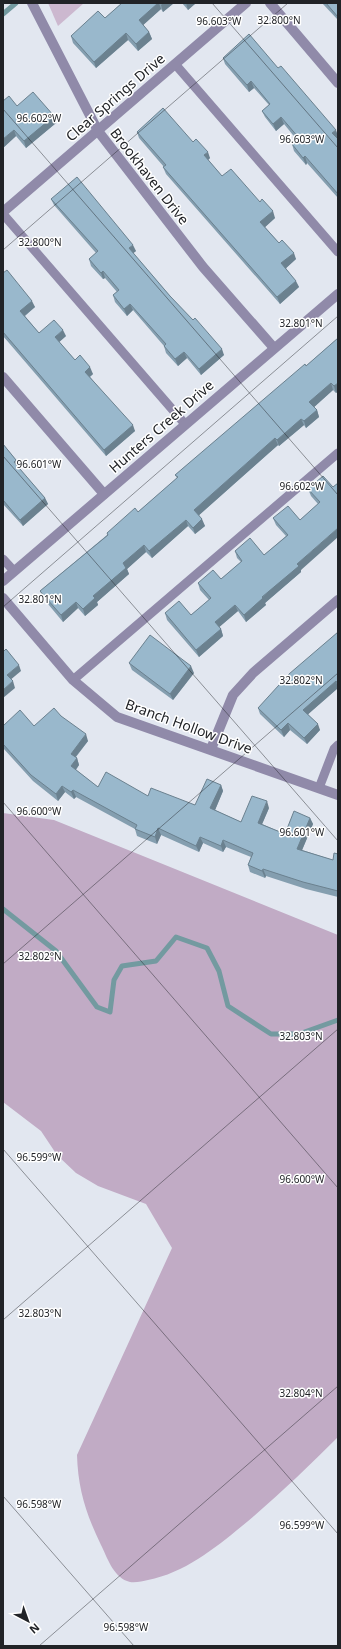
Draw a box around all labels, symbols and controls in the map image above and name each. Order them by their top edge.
text: 32.800°N [257,13,301,27]
text: 96.603°W [197,14,242,28]
street label: Clear Springs Drive [61,49,169,145]
text: 96.602°W [17,111,62,125]
street label: Brookhaven Drive [106,124,194,228]
text: 96.603°W [280,132,325,146]
text: 32.800°N [18,235,62,249]
text: 32.801°N [279,316,323,330]
street label: Hunters Creek Drive [105,375,217,477]
text: 96.601°W [17,457,62,471]
text: 96.602°W [280,479,325,493]
text: 32.801°N [18,592,62,606]
text: 32.802°N [279,673,323,687]
street label: Branch Hollow Drive [123,694,255,758]
text: 96.600°W [17,804,62,818]
text: 96.601°W [280,825,325,839]
text: 32.802°N [18,949,62,963]
text: 32.803°N [279,1029,323,1043]
text: 96.599°W [17,1150,62,1164]
text: 96.600°W [280,1172,325,1186]
text: 32.803°N [18,1306,62,1320]
text: 32.804°N [279,1386,323,1400]
text: 96.598°W [17,1497,62,1511]
text: 96.599°W [280,1518,325,1532]
north arrow [8,1601,48,1641]
text: N [27,1620,43,1638]
text: 96.598°W [104,1620,149,1634]

